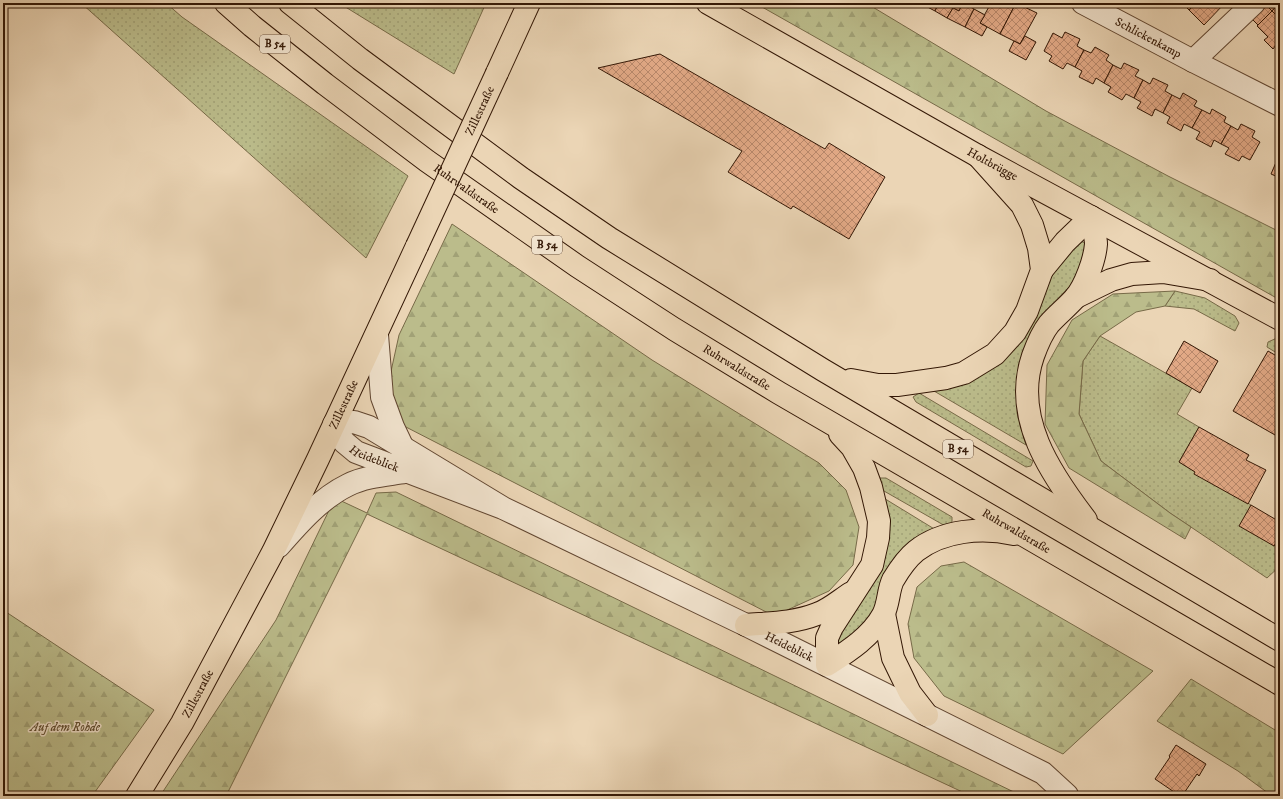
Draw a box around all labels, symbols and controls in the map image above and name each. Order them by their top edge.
street label: Schlickenkamp [1113,14,1184,61]
road number: B 54 [260,35,290,53]
street label: Zillestraße [462,84,497,138]
street label: Holtbrügge [965,144,1021,184]
street label: Ruhrwaldstraße [431,161,502,217]
road number: B 54 [532,236,562,254]
street label: Ruhrwaldstraße [700,341,773,394]
street label: Zillestraße [325,377,361,431]
road number: B 54 [943,440,973,458]
street label: Heideblick [346,442,401,475]
street label: Ruhrwaldstraße [979,505,1053,557]
street label: Heideblick [762,628,816,665]
street label: Zillestraße [179,667,217,720]
park label: Auf dem Rohde [28,720,101,735]

